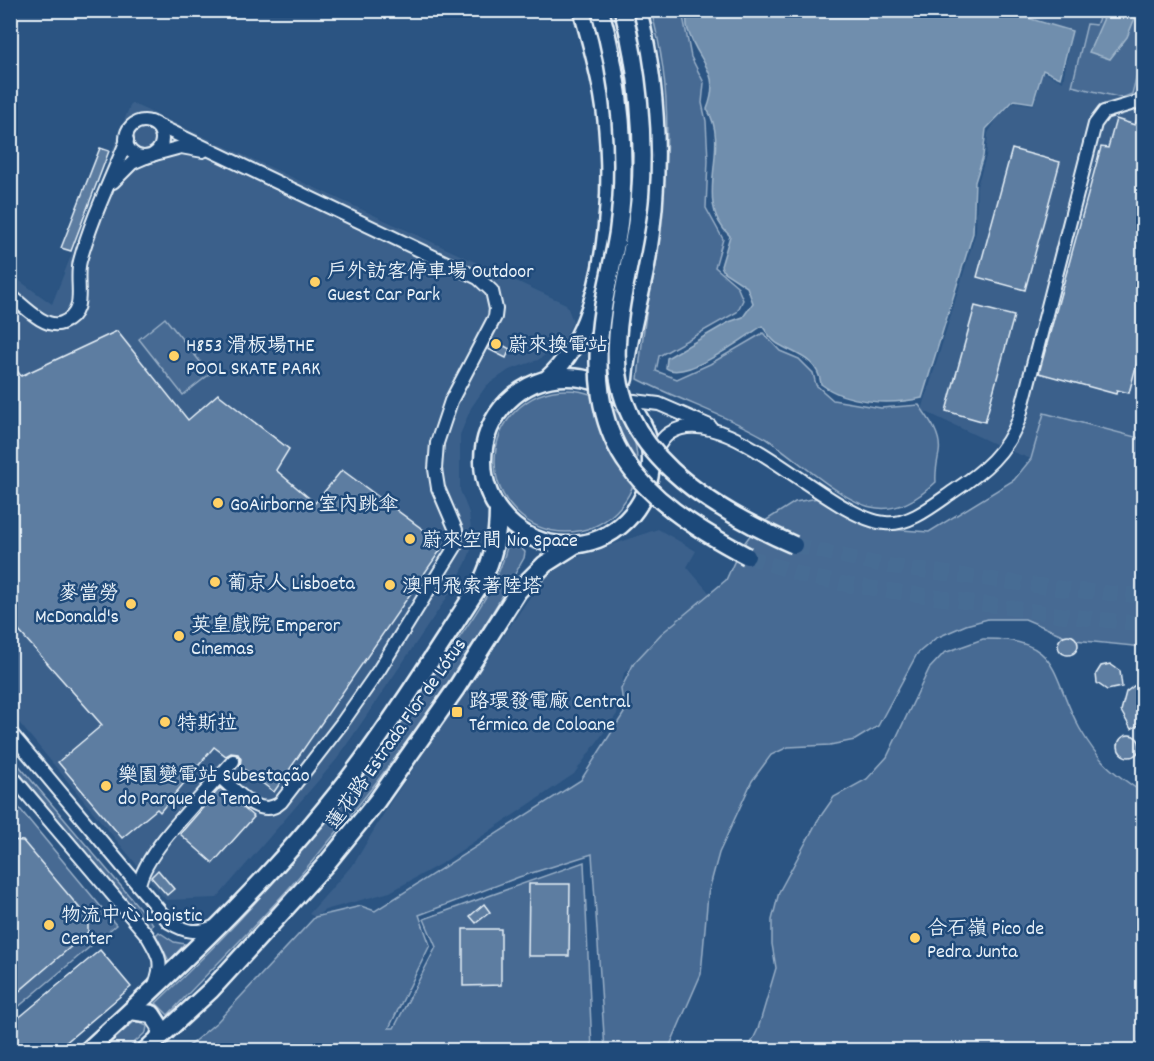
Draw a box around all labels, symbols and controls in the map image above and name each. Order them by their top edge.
place label: 戶外訪客停車場 Outdoor Guest Car Park [327,259,534,310]
marker: 戶外訪客停車場 Outdoor Guest Car Park [308,275,322,289]
place label: H853 滑板場THE POOL SKATE PARK [186,333,320,384]
place label: 蔚來換電站 [508,333,608,361]
marker: 蔚來換電站 [489,337,503,351]
marker: H853 滑板場THE POOL SKATE PARK [167,349,181,363]
place label: GoAirborne 室内跳傘 [230,492,399,520]
marker: GoAirborne 室内跳傘 [211,496,225,510]
place label: 蔚來空間 Nio Space [422,528,578,556]
marker: 蔚來空間 Nio Space [403,532,417,546]
place label: 葡京人 Lisboeta [227,571,356,599]
place label: 澳門飛索著陸塔 [402,574,542,602]
marker: 葡京人 Lisboeta [208,575,222,589]
marker: 澳門飛索著陸塔 [383,578,397,592]
place label: 麥當勞 McDonald's [35,581,119,632]
marker: 麥當勞 McDonald's [124,597,138,611]
place label: 英皇戲院 Emperor Cinemas [191,613,341,664]
marker: 英皇戲院 Emperor Cinemas [172,629,186,643]
street label: 蓮花路 Estrada Flor de Lótus [320,633,474,836]
place label: 路環發電廠 Central Térmica de Coloane [469,689,631,740]
marker: 路環發電廠 Central Térmica de Coloane [450,705,464,719]
place label: 特斯拉 [177,711,237,739]
marker: 特斯拉 [158,715,172,729]
place label: 樂園變電站 Subestação do Parque de Tema [118,763,310,814]
marker: 樂園變電站 Subestação do Parque de Tema [99,779,113,793]
place label: 物流中心 Logistic Center [61,903,203,954]
place label: 合石嶺 Pico de Pedra Junta [927,916,1044,967]
marker: 物流中心 Logistic Center [42,918,56,932]
marker: 合石嶺 Pico de Pedra Junta [908,931,922,945]

